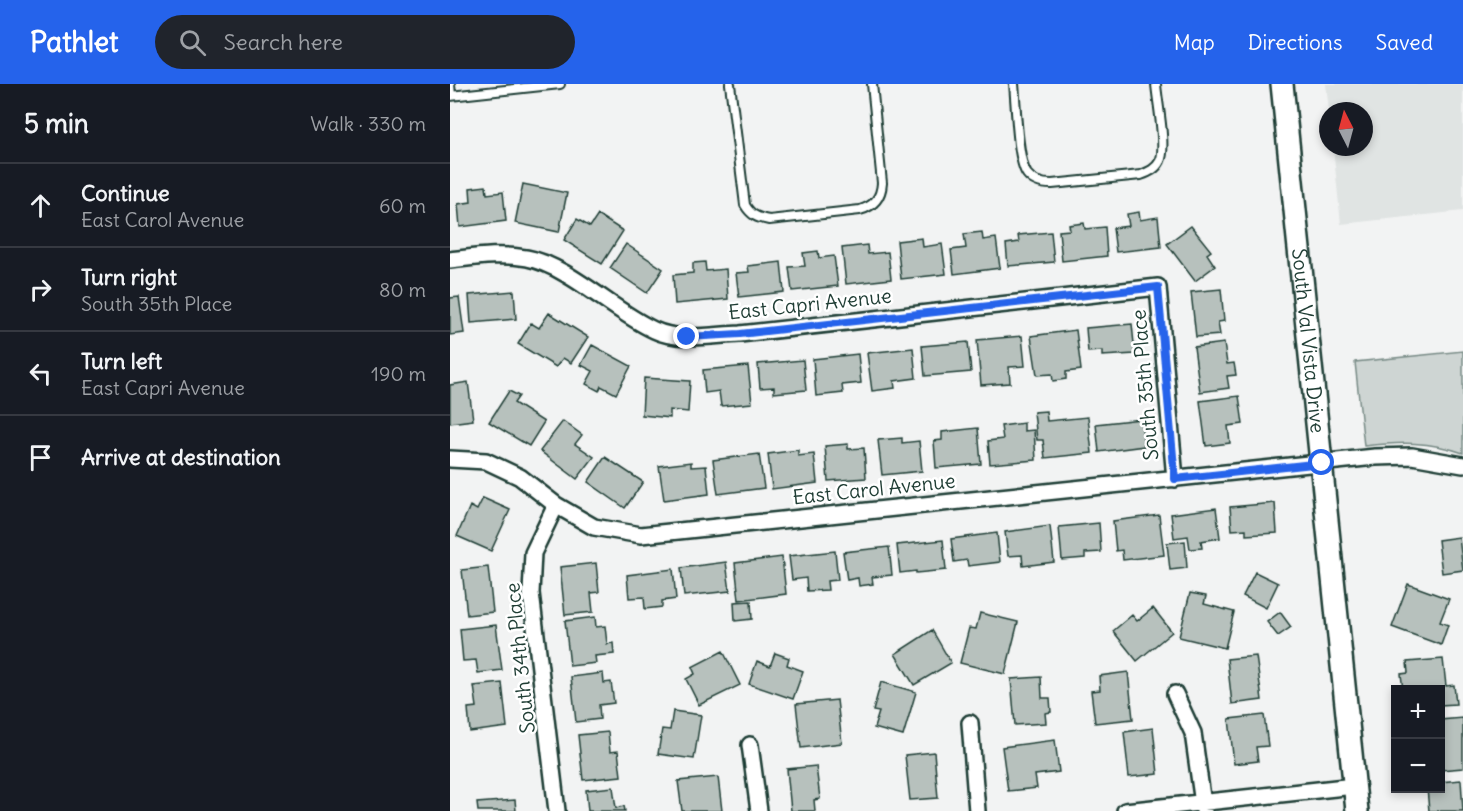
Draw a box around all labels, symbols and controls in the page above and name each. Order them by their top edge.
search box [155,15,575,69]
text: Pathlet [30,24,119,60]
icon: search [176,26,209,59]
text: Search here [224,28,343,56]
text: Map [1174,29,1215,56]
text: Directions [1248,29,1342,56]
text: Saved [1375,29,1433,56]
north arrow [1319,102,1373,156]
text: 5 min [24,107,89,140]
text: Walk · 330 m [310,111,426,136]
text: Continue [81,179,170,207]
icon: ahead [24,189,57,222]
text: 60 m [379,193,426,218]
text: East Carol Avenue [81,207,244,232]
street label: South Val Vista Drive [1287,247,1331,434]
text: Turn right [81,263,177,291]
icon: right [24,273,57,306]
text: 80 m [379,277,426,302]
street label: East Capri Avenue [727,283,893,324]
text: South 35th Place [81,291,232,316]
street label: South 35th Place [1125,309,1164,462]
route end [673,323,699,349]
text: Turn left [81,347,162,375]
icon: left [24,357,57,390]
text: 190 m [371,361,426,386]
text: East Capri Avenue [81,375,245,400]
icon: arrive [24,441,57,474]
text: Arrive at destination [81,443,281,471]
route start [1308,449,1334,475]
street label: East Carol Avenue [791,468,957,509]
street label: South 34th Place [499,581,540,735]
map controls [1391,685,1445,793]
button: + [1391,685,1445,739]
button: − [1391,739,1445,793]

